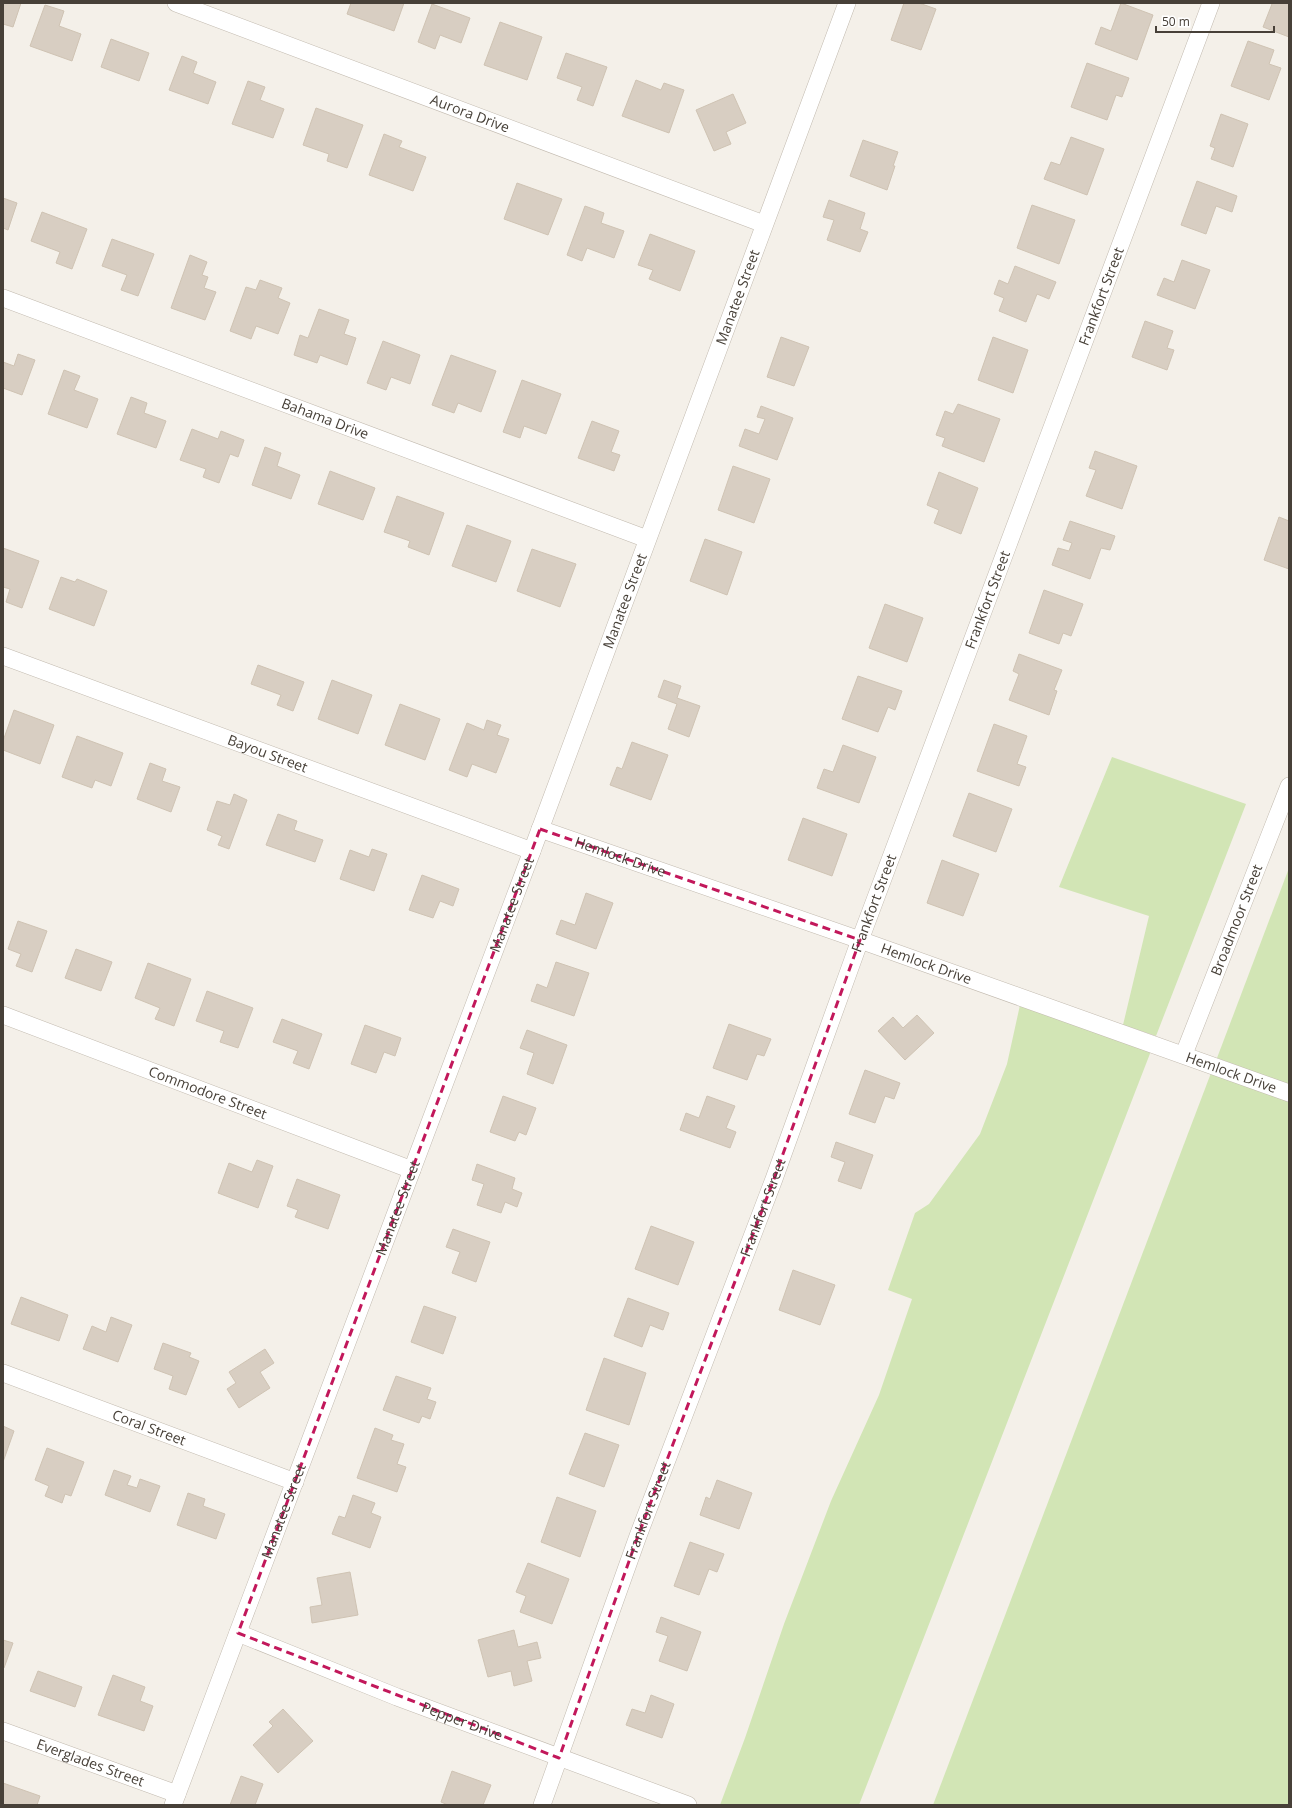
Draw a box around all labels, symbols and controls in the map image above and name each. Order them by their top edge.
scale bar [1156,8,1274,34]
text: 50 m [1162,13,1190,30]
street label: Aurora Drive [428,89,512,137]
street label: Frankfort Street [1074,244,1128,348]
street label: Manatee Street [711,247,764,347]
street label: Bahama Drive [279,393,372,443]
street label: Frankfort Street [960,548,1014,651]
street label: Manatee Street [598,551,651,651]
street label: Bayou Street [225,730,310,776]
street label: Hemlock Drive [572,832,669,881]
street label: Frankfort Street [846,851,900,955]
street label: Manatee Street [485,854,538,955]
street label: Broadmoor Street [1206,861,1266,978]
street label: Hemlock Drive [878,938,975,988]
street label: Hemlock Drive [1184,1047,1280,1097]
street label: Commodore Street [146,1061,270,1123]
street label: Frankfort Street [735,1156,790,1259]
street label: Manatee Street [371,1157,424,1258]
street label: Coral Street [110,1405,189,1449]
street label: Frankfort Street [620,1459,675,1562]
street label: Manatee Street [257,1461,310,1561]
street label: Pepper Drive [419,1697,506,1744]
street label: Everglades Street [34,1734,147,1790]

